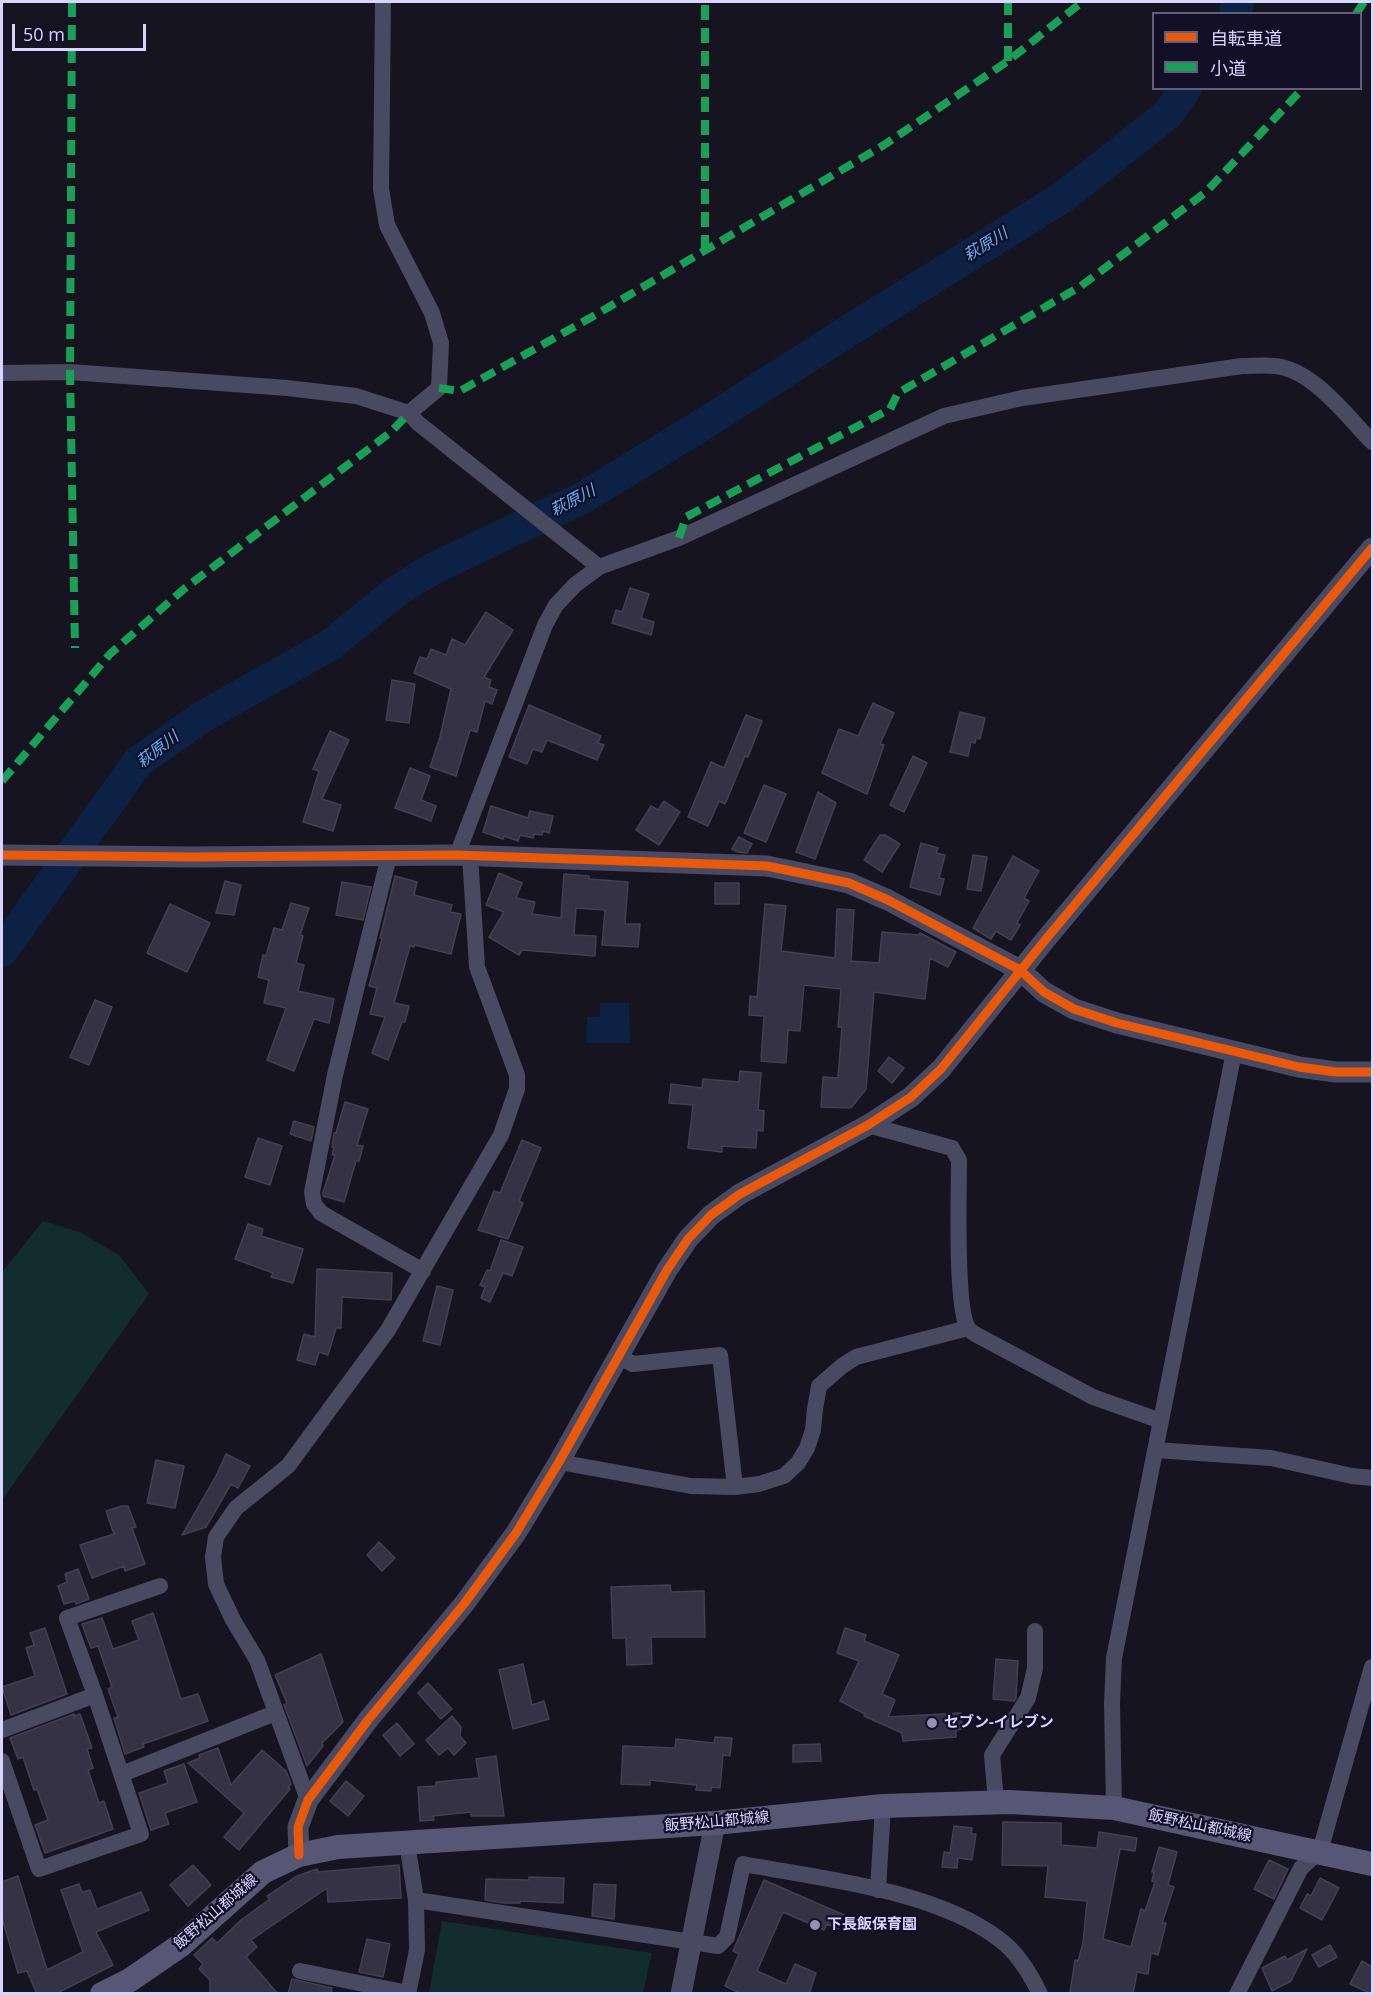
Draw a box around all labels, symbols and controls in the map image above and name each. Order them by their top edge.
scale bar [15,12,148,50]
legend [1152,12,1362,90]
text: 50 m [23,22,65,46]
text: 自転車道 [1210,26,1282,50]
text: 小道 [1210,56,1246,80]
water label: 萩原川 [961,224,1011,266]
water label: 萩原川 [547,481,599,521]
water label: 萩原川 [133,728,183,772]
place label: セブン-イレブン [944,1714,1054,1732]
marker: セブン-イレブン [925,1716,939,1730]
street label: 飯野松山都城線 [1147,1806,1253,1846]
street label: 飯野松山都城線 [664,1808,770,1836]
street label: 飯野松山都城線 [170,1871,262,1953]
place label: 下長飯保育園 [827,1916,917,1934]
marker: 下長飯保育園 [808,1918,822,1932]

